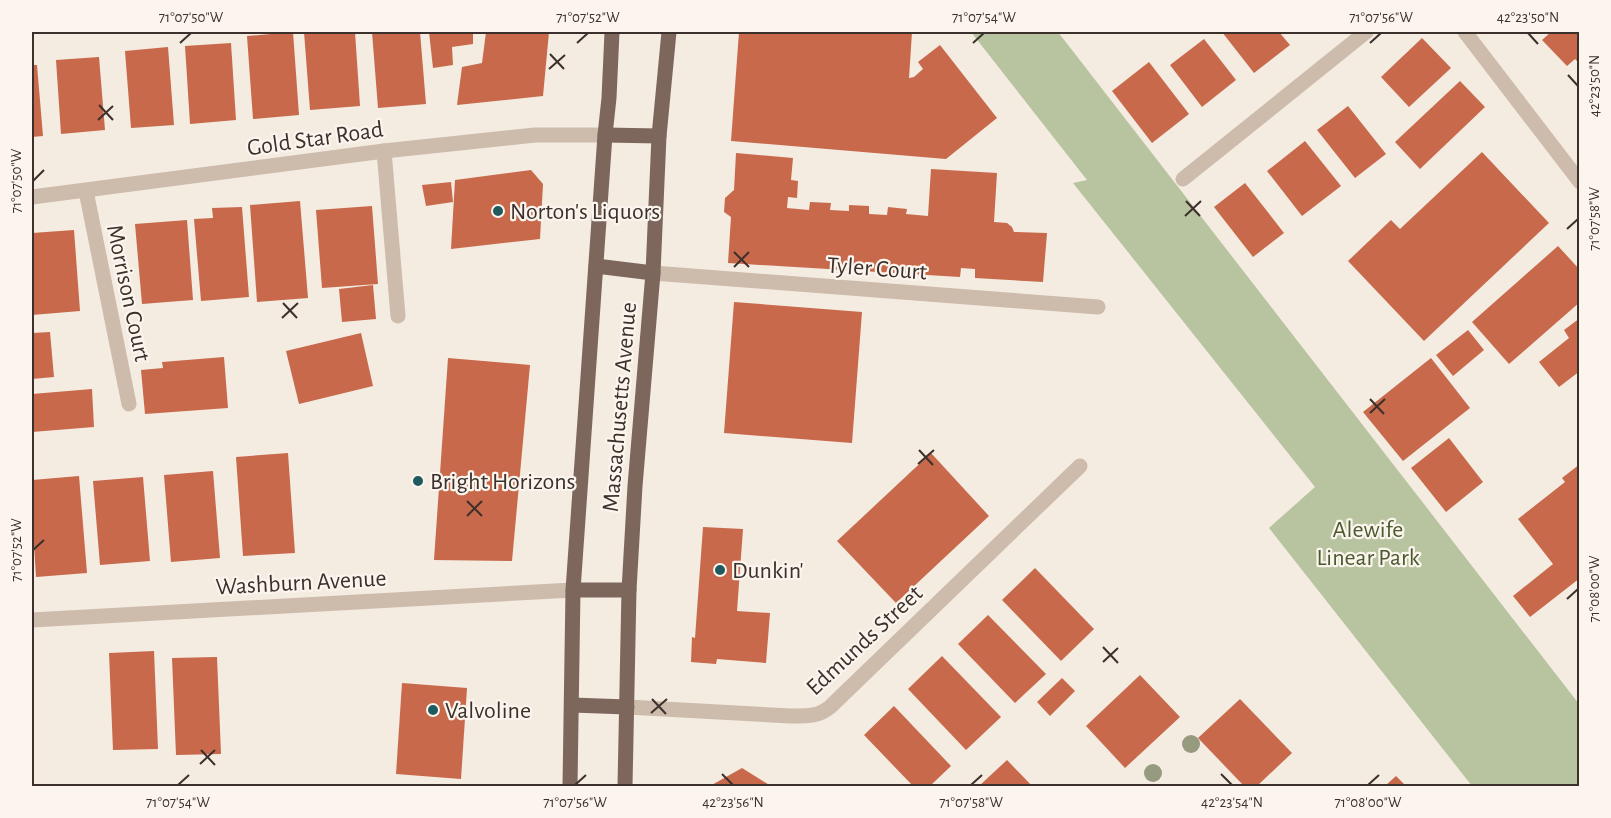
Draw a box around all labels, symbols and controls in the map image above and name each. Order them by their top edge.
text: 71°07'50"W [159,10,224,25]
text: 71°07'52"W [556,10,620,25]
text: 71°07'54"W [952,10,1016,25]
text: 71°07'56"W [1349,10,1413,25]
text: 42°23'50"N [1497,10,1559,25]
text: 42°23'50"N [1587,55,1602,117]
street label: Gold Star Road [245,118,385,160]
text: 71°07'50"W [9,148,24,213]
text: 71°07'58"W [1587,187,1602,251]
place label: Norton's Liquors [510,200,660,224]
marker: Norton's Liquors [491,204,505,218]
street label: Morrison Court [102,223,154,364]
street label: Tyler Court [826,254,928,284]
street label: Massachusetts Avenue [599,301,641,513]
place label: Bright Horizons [430,470,575,494]
marker: Bright Horizons [411,474,425,488]
text: 71°07'52"W [9,518,24,582]
park label: Alewife Linear Park [1316,518,1420,570]
text: 71°08'00"W [1587,555,1602,622]
place label: Dunkin' [732,559,803,583]
marker: Dunkin' [713,563,727,577]
street label: Washburn Avenue [215,567,387,599]
street label: Edmunds Street [802,581,928,700]
place label: Valvoline [445,699,531,723]
marker: Valvoline [426,703,440,717]
text: 71°07'54"W [146,795,210,810]
text: 71°07'56"W [543,795,607,810]
text: 42°23'56"N [702,795,764,810]
text: 71°07'58"W [939,795,1003,810]
text: 42°23'54"N [1201,795,1263,810]
text: 71°08'00"W [1335,795,1402,810]

